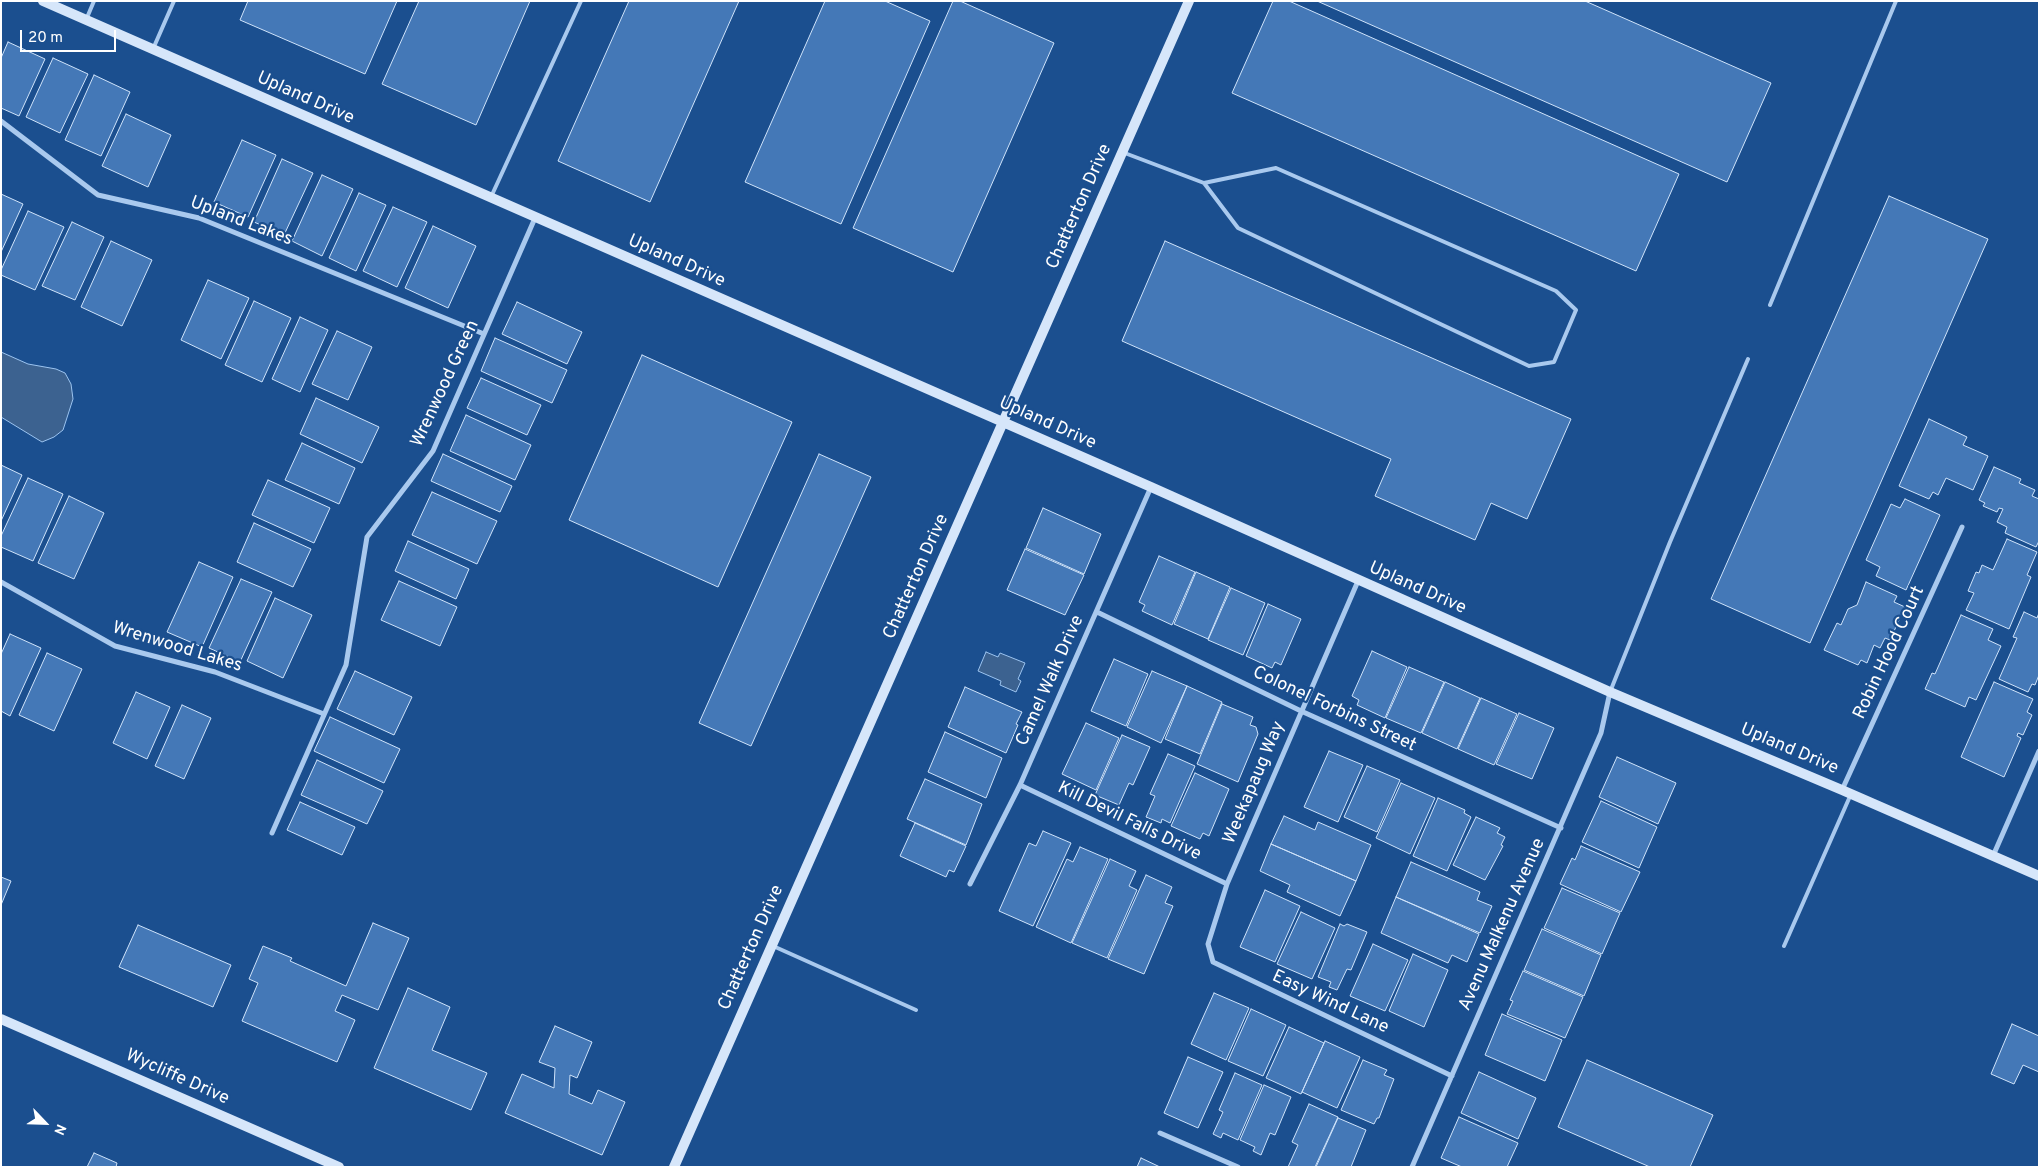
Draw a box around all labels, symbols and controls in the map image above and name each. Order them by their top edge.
scale bar [22,20,119,52]
text: 20 m [28,29,63,48]
street label: Upland Drive [253,68,357,130]
street label: Chatterton Drive [1043,141,1117,273]
street label: Upland Lakes [187,193,295,251]
street label: Upland Drive [624,231,728,293]
street label: Wrenwood Green [407,317,485,451]
street label: Upland Drive [995,393,1099,455]
street label: Chatterton Drive [880,511,954,643]
street label: Upland Drive [1365,558,1469,620]
street label: Robin Hood Court [1850,583,1930,723]
street label: Camel Walk Drive [1013,612,1089,750]
street label: Wrenwood Lakes [109,618,245,678]
street label: Colonel Forbins Street [1249,663,1419,757]
street label: Weekapaug Way [1219,718,1291,848]
street label: Upland Drive [1737,720,1841,780]
street label: Kill Devil Falls Drive [1054,778,1204,866]
street label: Avenu Malkenu Avenue [1455,835,1551,1015]
street label: Chatterton Drive [715,882,789,1014]
street label: Easy Wind Lane [1268,967,1392,1039]
street label: Wycliffe Drive [122,1045,232,1111]
north arrow [20,1098,70,1148]
text: N [49,1121,69,1137]

